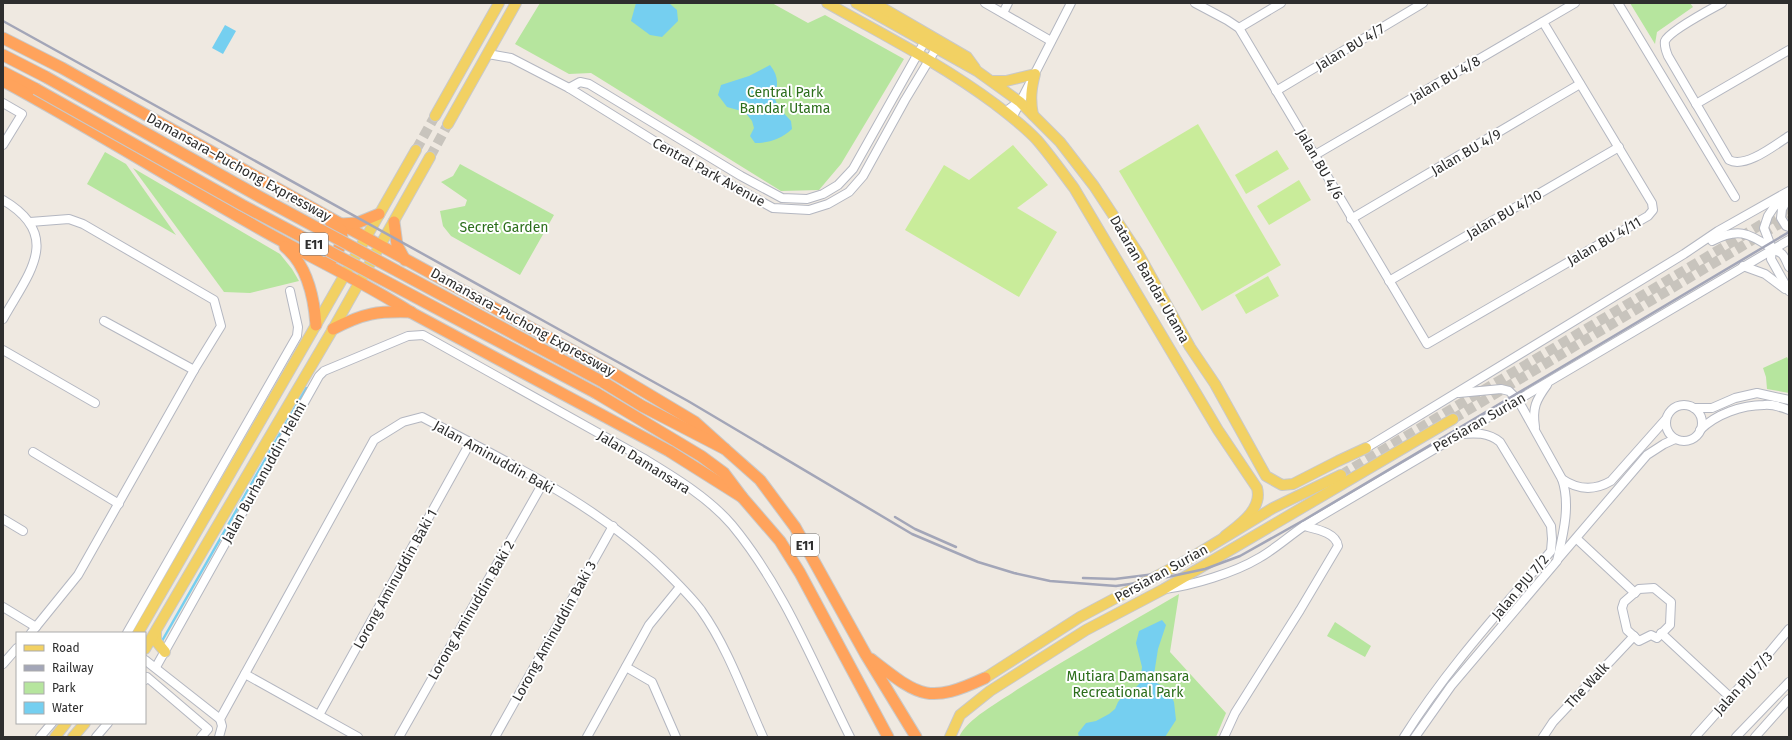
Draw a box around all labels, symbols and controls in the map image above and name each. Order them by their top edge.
street label: Jalan BU 4/7 [1313,20,1388,75]
street label: Jalan BU 4/8 [1407,52,1484,106]
park label: Central Park Bandar Utama [740,84,830,117]
street label: Damansara–Puchong Expressway [144,109,334,225]
street label: Jalan BU 4/6 [1293,126,1347,202]
street label: Jalan BU 4/9 [1428,126,1504,179]
street label: Central Park Avenue [649,134,768,211]
street label: Jalan BU 4/10 [1464,186,1545,243]
street label: Dataran Bandar Utama [1106,212,1193,346]
street label: Jalan BU 4/11 [1564,213,1644,269]
park label: Secret Garden [460,219,548,236]
road number: E11 [300,233,328,255]
street label: Damansara–Puchong Expressway [428,264,618,380]
street label: Persiaran Surian [1430,389,1529,456]
street label: Jalan Burhanuddin Helmi [218,398,311,546]
street label: Jalan Aminuddin Baki [430,417,557,498]
street label: Jalan Damansara [594,427,693,498]
street label: Lorong Aminuddin Baki 1 [350,506,441,652]
road number: E11 [791,534,819,556]
street label: Lorong Aminuddin Baki 2 [425,538,518,683]
street label: Persiaran Surian [1112,541,1211,606]
street label: Jalan PJU 7/2 [1488,551,1553,623]
street label: Lorong Aminuddin Baki 3 [509,558,600,704]
legend [16,632,146,724]
text: Road [52,641,80,655]
street label: Jalan PJU 7/3 [1710,648,1776,719]
street label: The Walk [1562,658,1613,712]
text: Railway [52,661,93,675]
park label: Mutiara Damansara Recreational Park [1067,668,1189,701]
text: Park [52,681,76,695]
text: Water [52,701,84,715]

